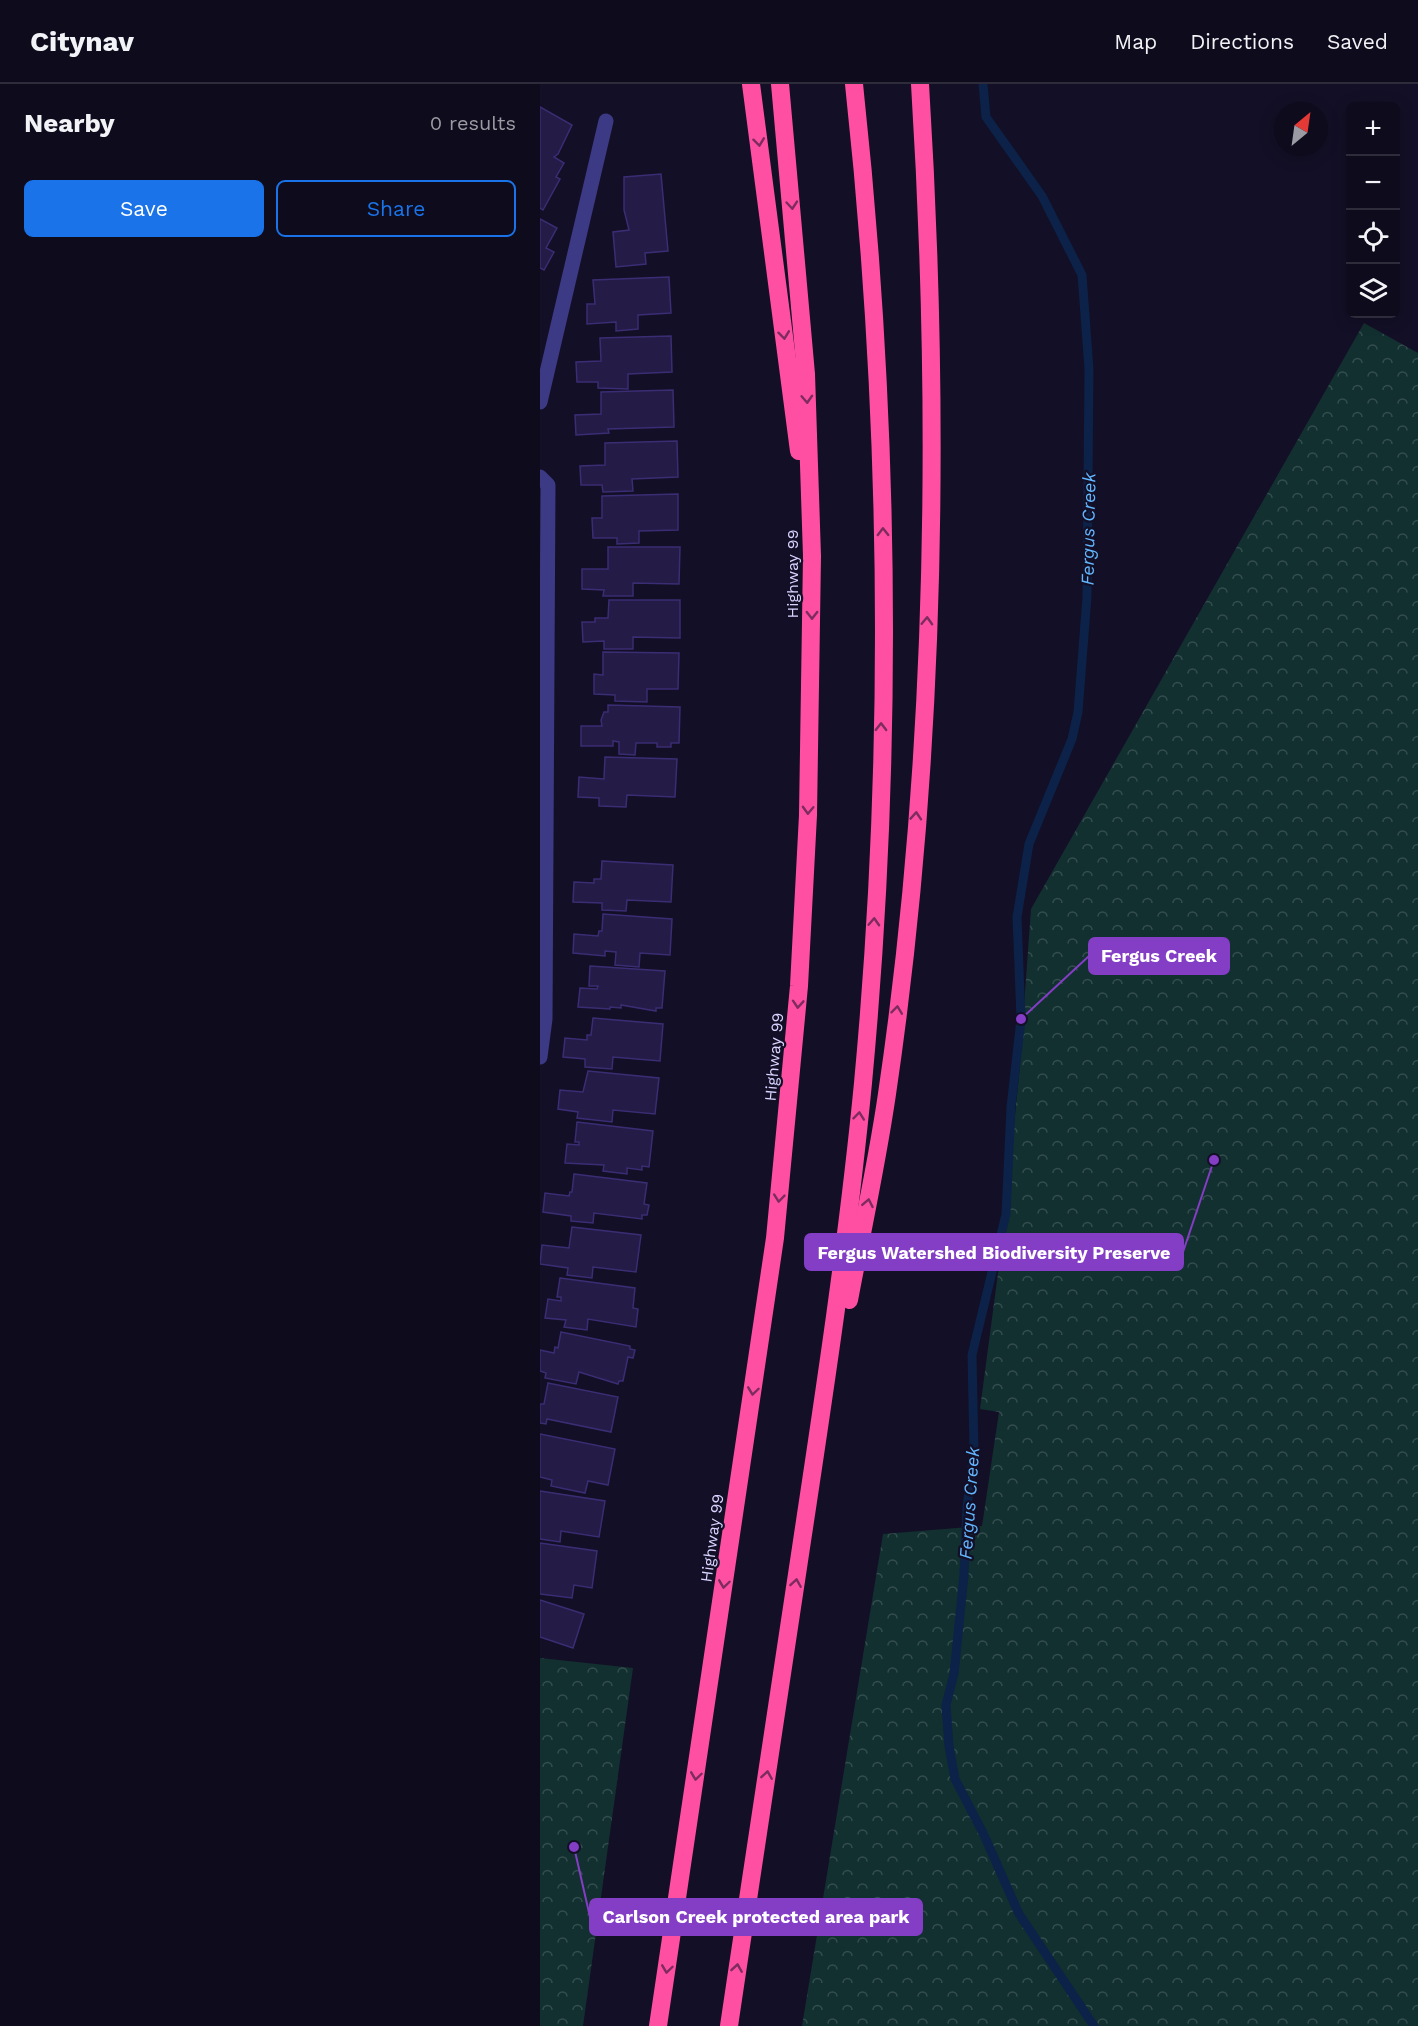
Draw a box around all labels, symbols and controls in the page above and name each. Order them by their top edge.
text: Citynav [30,25,134,58]
text: Map [1114,29,1157,54]
text: Directions [1190,29,1294,54]
text: Saved [1327,29,1388,54]
north arrow [1274,102,1328,156]
map controls [1346,102,1400,318]
button: + [1346,102,1400,156]
text: Nearby [24,108,115,138]
text: 0 results [430,111,516,135]
one-way arrow [752,137,764,147]
button: − [1346,156,1400,210]
button: Save [24,180,264,237]
button: Share [276,180,516,237]
one-way arrow [785,200,798,209]
button: locate [1346,210,1400,264]
button: layers [1346,264,1400,318]
one-way arrow [777,331,789,340]
one-way arrow [800,395,813,404]
water label: Fergus Creek [1077,471,1100,586]
one-way arrow [877,528,889,537]
street label: Highway 99 [783,529,802,619]
one-way arrow [806,610,818,619]
one-way arrow [920,617,933,626]
one-way arrow [875,723,887,732]
one-way arrow [802,805,815,814]
one-way arrow [909,811,922,821]
one-way arrow [868,917,881,926]
callout: Fergus Creek [1089,938,1229,974]
text: Fergus Creek [1101,945,1218,966]
one-way arrow [791,1000,804,1009]
one-way arrow [890,1006,903,1015]
street label: Highway 99 [761,1012,787,1102]
one-way arrow [852,1112,865,1121]
one-way arrow [773,1194,786,1203]
one-way arrow [861,1198,874,1208]
callout: Fergus Watershed Biodiversity Preserve [805,1234,1183,1270]
text: Fergus Watershed Biodiversity Preserve [817,1242,1171,1263]
one-way arrow [748,1386,760,1395]
water label: Fergus Creek [955,1445,983,1560]
street label: Highway 99 [696,1493,728,1583]
one-way arrow [789,1578,801,1587]
one-way arrow [719,1579,731,1588]
one-way arrow [760,1771,772,1780]
one-way arrow [690,1772,702,1781]
callout: Carlson Creek protected area park [590,1899,922,1935]
text: Carlson Creek protected area park [602,1906,910,1927]
one-way arrow [731,1964,743,1973]
one-way arrow [661,1965,673,1974]

